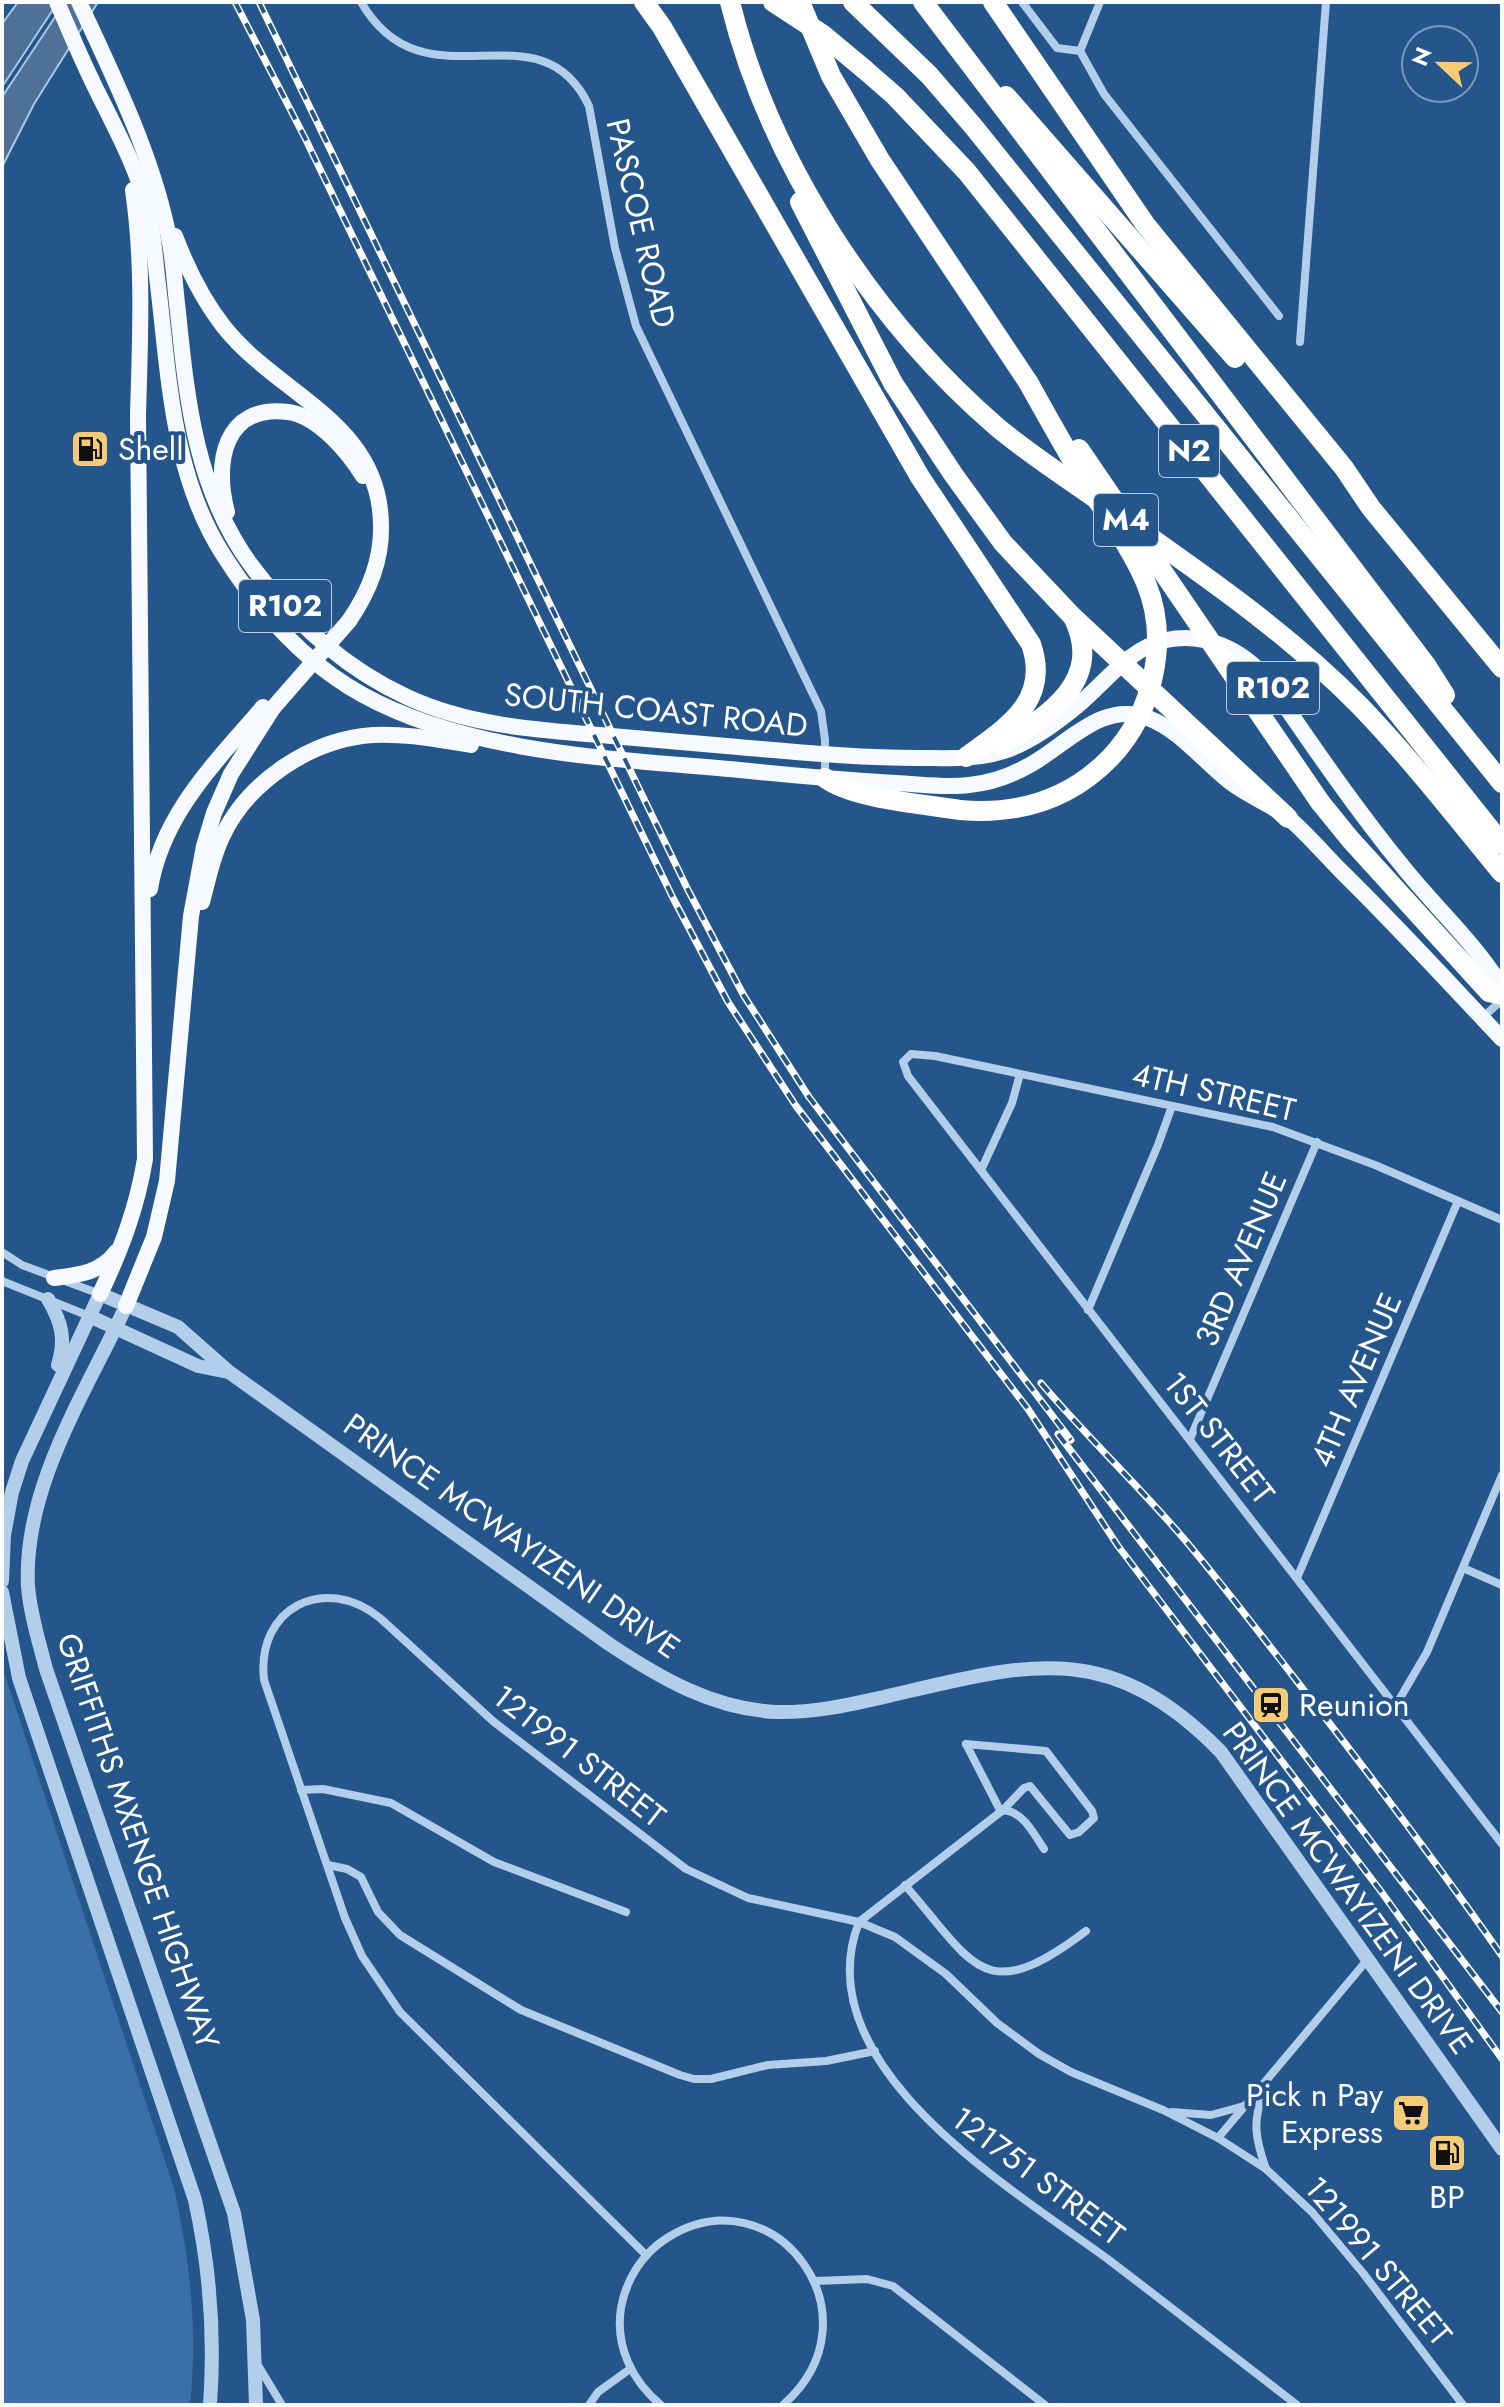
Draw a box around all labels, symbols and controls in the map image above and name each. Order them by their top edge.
north arrow [1400,24,1480,104]
text: N [1403,42,1440,71]
street label: PASCOE ROAD [595,114,687,332]
road number: N2 [1159,425,1219,477]
place label: Shell [118,426,184,472]
fuel station icon: Shell [69,428,111,470]
road number: M4 [1094,494,1158,546]
road number: R102 [239,580,331,632]
road number: R102 [1227,662,1319,714]
street label: SOUTH COAST ROAD [502,671,810,749]
street label: 4TH STREET [1128,1051,1300,1133]
street label: 3RD AVENUE [1184,1164,1298,1354]
street label: 4TH AVENUE [1299,1286,1413,1474]
street label: 1ST STREET [1153,1362,1285,1514]
street label: PRINCE MCWAYIZENI DRIVE [334,1402,690,1670]
street label: GRIFFITHS MXENGE HIGHWAY [45,1627,231,2055]
street label: 121991 STREET [483,1674,675,1838]
place label: Reunion [1299,1682,1410,1728]
station icon: Reunion [1250,1684,1292,1726]
street label: PRINCE MCWAYIZENI DRIVE [1211,1712,1485,2064]
place label: Pick n Pay Express [1246,2072,1384,2155]
supermarket icon: Pick n Pay Express [1390,2092,1432,2134]
street label: 121751 STREET [942,2096,1134,2257]
fuel station icon: BP [1426,2132,1468,2174]
street label: 121991 STREET [1293,2166,1463,2356]
place label: BP [1429,2174,1465,2220]

